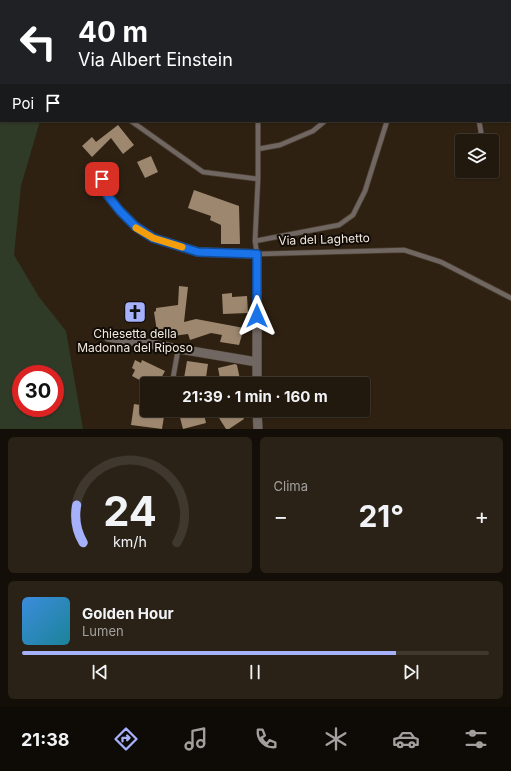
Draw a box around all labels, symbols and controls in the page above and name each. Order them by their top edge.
text: 40 m [78,15,148,49]
icon: left [12,16,64,68]
text: Via Albert Einstein [78,49,233,70]
icon: arrive [42,92,64,114]
text: Poi [12,94,34,113]
map controls [455,134,499,178]
button: layers [455,134,499,178]
pin [85,162,119,196]
icon: arrive [91,168,113,190]
street label: Via del Laghetto [278,230,370,248]
position arrow [236,295,278,337]
church icon: Chiesetta della Madonna del Riposo [122,299,148,325]
place label: Chiesetta della Madonna del Riposo [77,326,193,355]
speed limit sign: 30 [12,365,64,417]
text: 21:39 · 1 min · 160 m [182,387,328,406]
text: Clima [274,478,308,494]
text: 24 [103,486,157,536]
text: 21° [358,498,404,534]
text: − [274,503,288,529]
text: + [474,503,489,529]
text: km/h [113,533,147,550]
text: Golden Hour [82,604,174,623]
text: Lumen [82,623,124,639]
icon: previous [89,661,111,683]
icon: pause [244,661,266,683]
icon: next [400,661,422,683]
icon: directions [112,725,140,753]
icon: music [182,725,210,753]
icon: phone [252,725,280,753]
icon: climate [322,725,350,753]
icon: car [392,725,420,753]
icon: filters [462,725,490,753]
text: 21:38 [21,729,69,750]

